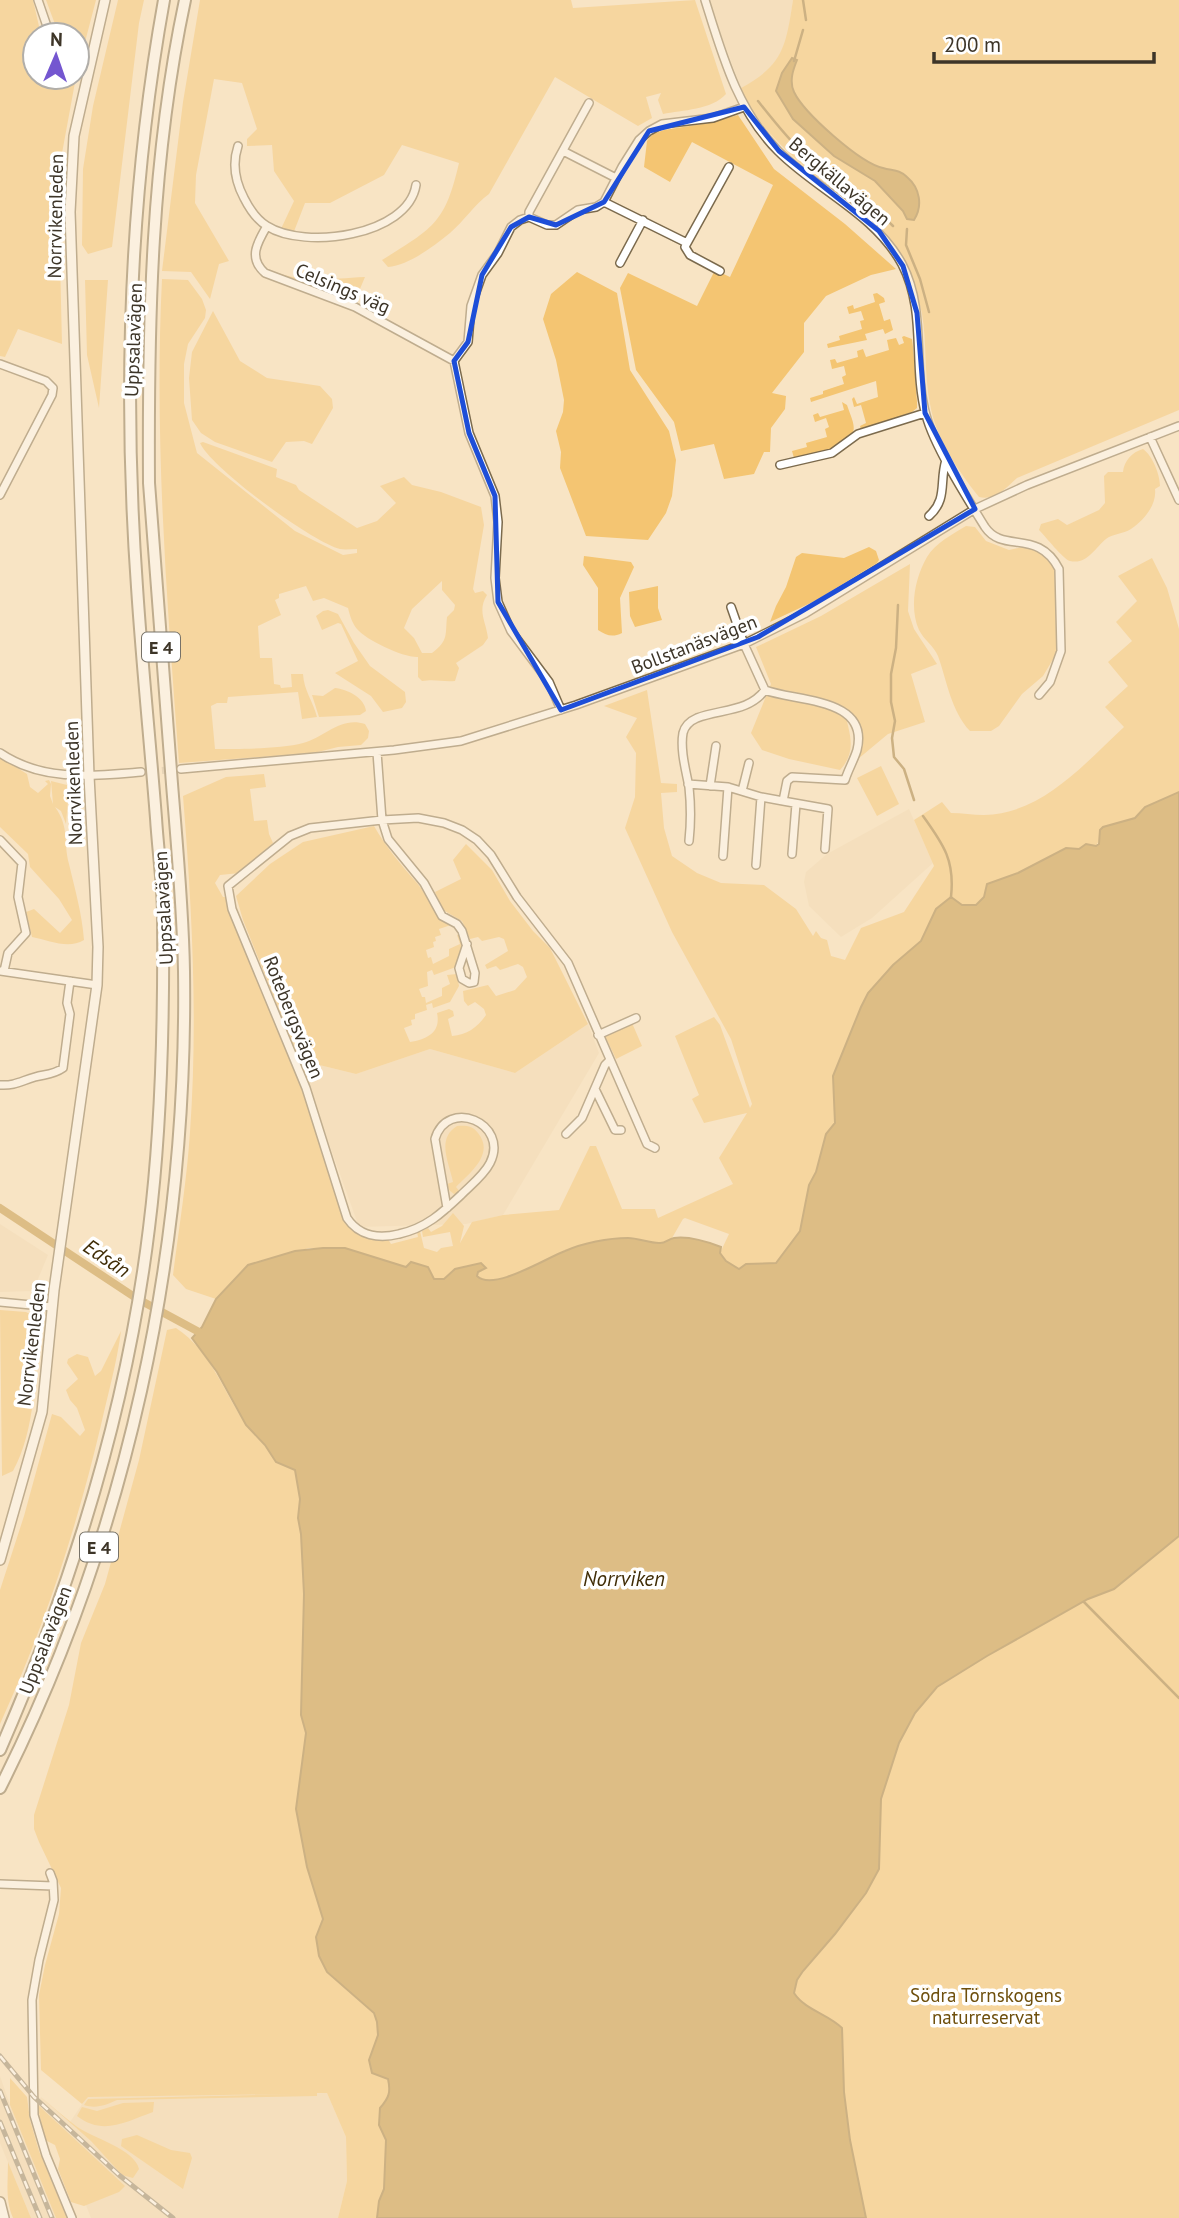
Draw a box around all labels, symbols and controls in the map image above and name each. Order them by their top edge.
north arrow [21,21,91,91]
scale bar [934,21,1154,65]
text: N [50,27,63,51]
text: 200 m [944,31,1001,58]
street label: Bergkällavägen [784,132,896,230]
street label: Norrvikenleden [42,154,68,278]
street label: Celsings väg [292,257,394,319]
street label: Uppsalavägen [119,283,147,397]
street label: Bollstanäsvägen [628,609,760,679]
road number: E 4 [142,632,180,662]
street label: Norrvikenleden [59,720,87,846]
street label: Uppsalavägen [148,850,178,966]
street label: Rotebergsvägen [259,952,329,1082]
water label: Edsån [78,1233,136,1283]
street label: Norrvikenleden [12,1281,50,1407]
road number: E 4 [80,1532,118,1562]
water label: Norrviken [583,1565,665,1592]
street label: Uppsalavägen [13,1582,77,1698]
park label: Södra Törnskogens naturreservat [910,1983,1062,2029]

